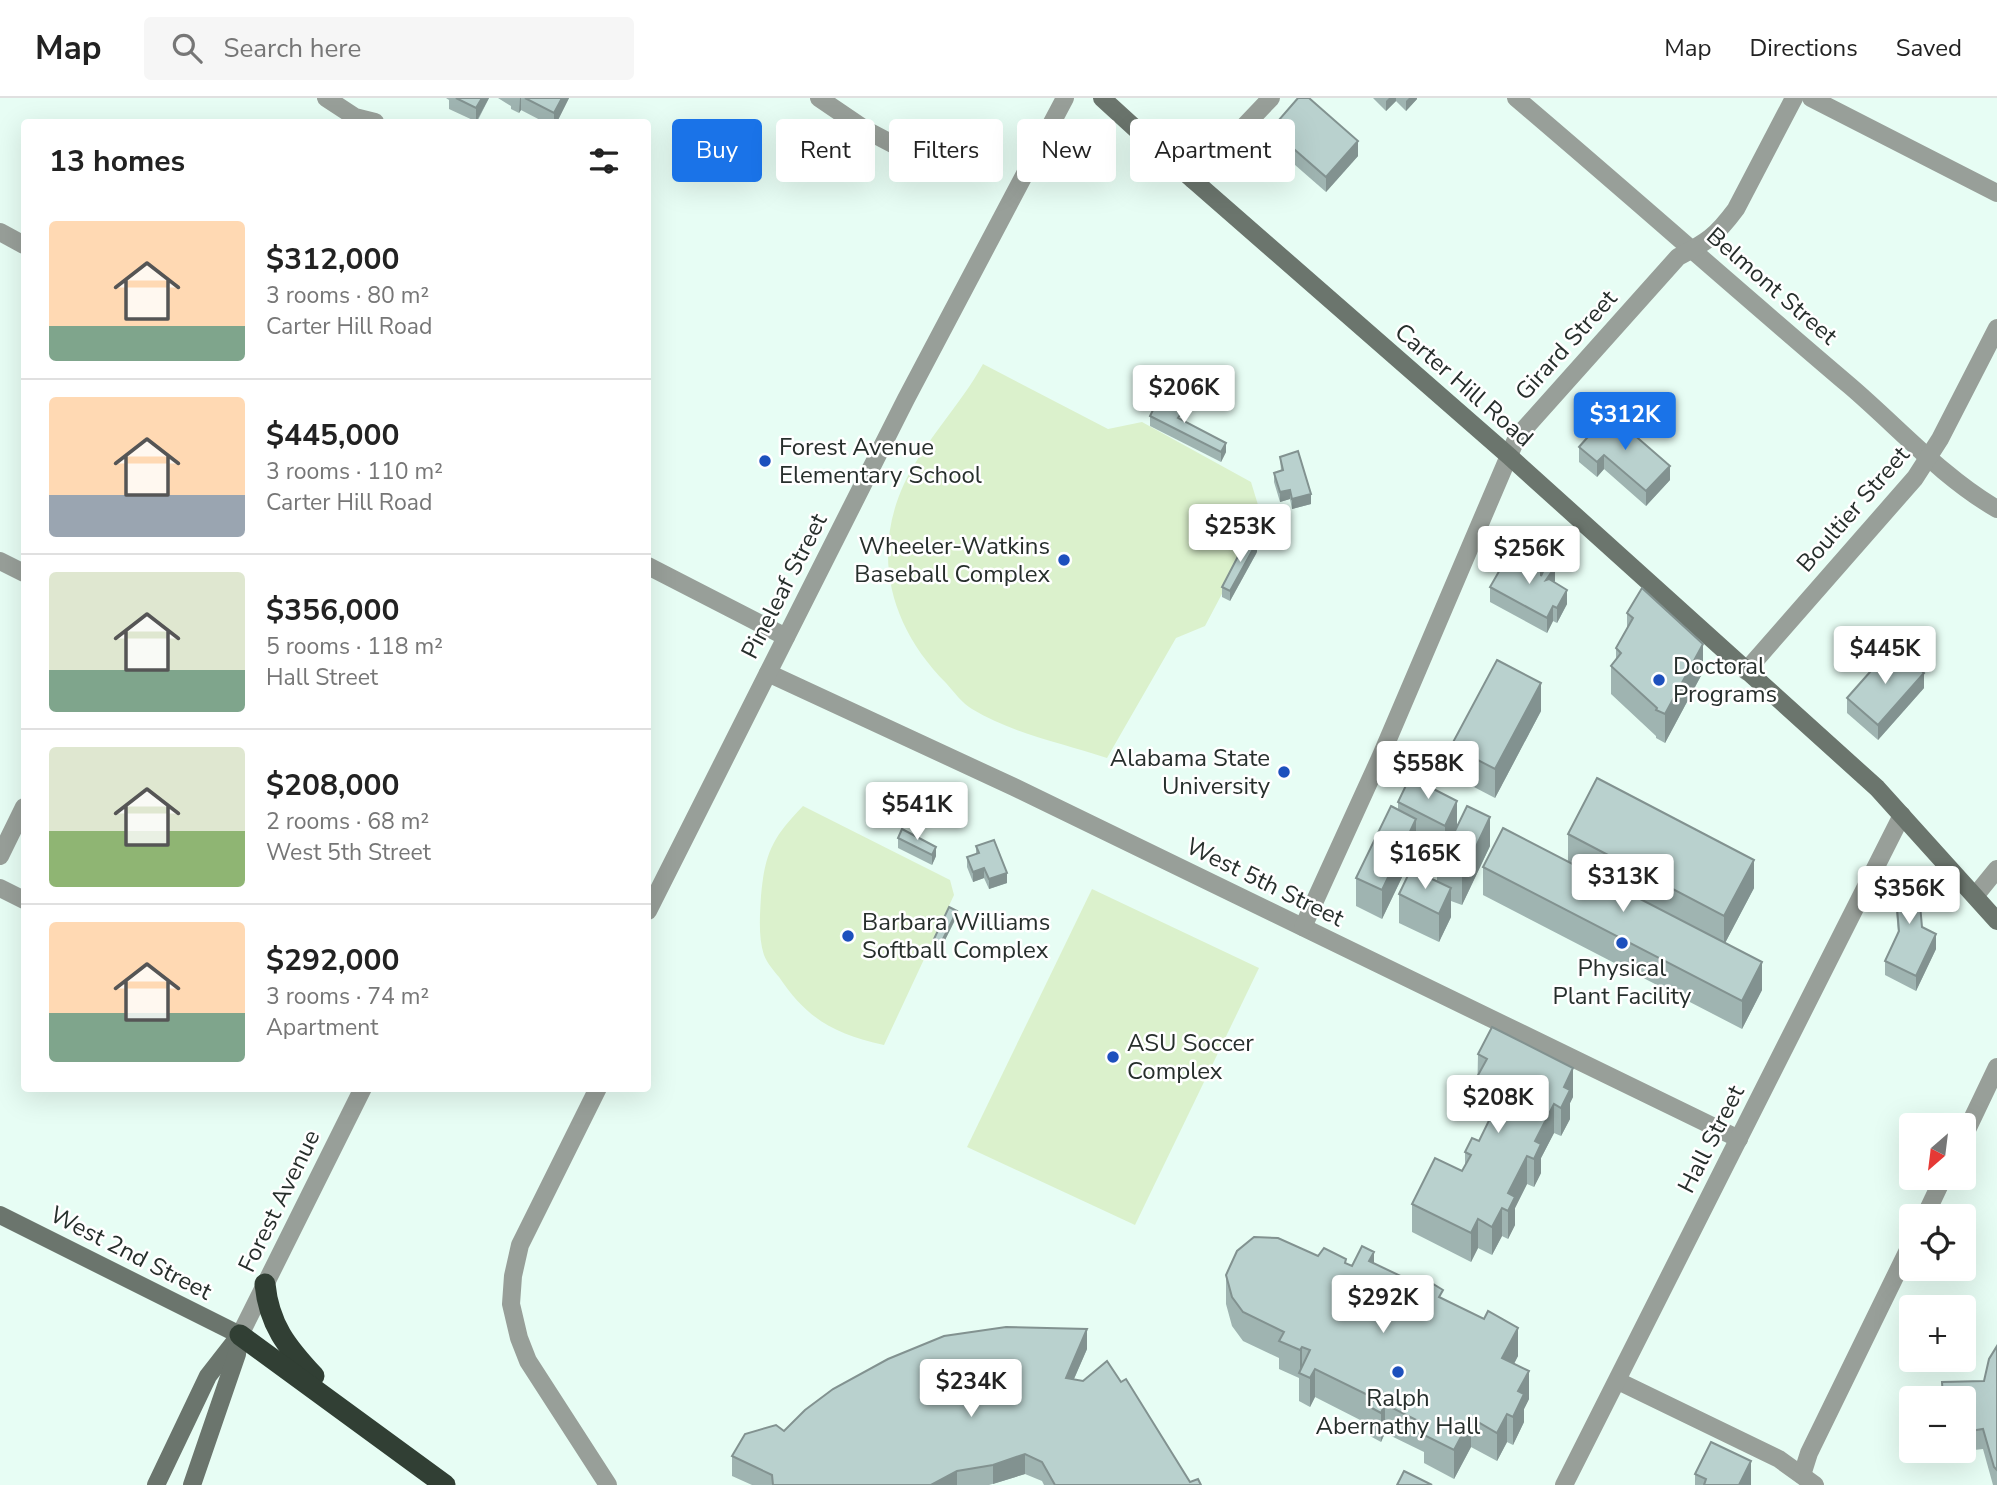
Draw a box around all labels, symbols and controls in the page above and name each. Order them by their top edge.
search box [144,17,634,80]
text: Map [35,26,102,71]
icon: search [168,29,206,67]
text: Search here [224,31,361,66]
text: Map [1664,32,1711,64]
text: Directions [1749,32,1858,64]
text: Saved [1896,32,1962,64]
chip: Buy [672,119,762,182]
chip: Rent [776,119,875,182]
chip: Filters [889,119,1003,182]
chip: New [1017,119,1116,182]
chip: Apartment [1130,119,1295,182]
text: 13 homes [49,141,185,182]
icon: filters [585,142,623,180]
street label: Belmont Street [1700,220,1845,352]
text: $312,000 [266,239,399,280]
icon: home [105,249,189,333]
text: 3 rooms · 80 m² [266,280,429,311]
street label: Girard Street [1508,282,1625,407]
text: Carter Hill Road [266,311,432,342]
street label: Carter Hill Road [1388,316,1540,454]
pin: $206K [1135,366,1233,425]
text: $206K [1149,372,1219,403]
pin: $312K [1576,392,1674,452]
text: $312K [1590,399,1660,430]
text: $445,000 [266,415,399,456]
icon: home [105,425,189,509]
place label: Forest Avenue Elementary School [779,431,982,491]
street label: Boultier Street [1789,439,1917,579]
marker: Forest Avenue Elementary School [757,453,773,469]
text: 3 rooms · 110 m² [266,456,443,487]
text: Carter Hill Road [266,487,432,518]
pin: $253K [1191,504,1289,564]
street label: Pineleaf Street [734,507,835,664]
text: $253K [1205,511,1275,542]
pin: $256K [1480,526,1578,586]
place label: Wheeler-Watkins Baseball Complex [854,530,1050,590]
text: $256K [1494,533,1564,564]
marker: Wheeler-Watkins Baseball Complex [1056,552,1072,568]
text: $356,000 [266,590,399,631]
icon: home [105,600,189,684]
pin: $445K [1836,626,1934,686]
text: 5 rooms · 118 m² [266,631,443,662]
text: $445K [1850,633,1920,664]
place label: Doctoral Programs [1673,650,1777,710]
text: Hall Street [266,662,378,693]
marker: Doctoral Programs [1651,672,1667,688]
place label: Alabama State University [1110,742,1271,802]
pin: $558K [1379,742,1477,801]
text: $558K [1393,748,1463,779]
marker: Alabama State University [1276,764,1292,780]
text: $208,000 [266,765,399,806]
icon: home [105,775,189,859]
pin: $541K [868,782,966,842]
text: $541K [882,789,952,820]
text: 2 rooms · 68 m² [266,806,429,837]
street label: West 5th Street [1181,830,1350,934]
pin: $165K [1376,832,1474,891]
text: West 5th Street [266,837,431,868]
text: $165K [1390,838,1460,869]
pin: $313K [1574,854,1672,914]
text: $313K [1588,861,1658,892]
pin: $356K [1860,866,1958,926]
text: $356K [1874,873,1944,904]
place label: Barbara Williams Softball Complex [862,906,1050,966]
marker: Barbara Williams Softball Complex [840,928,856,944]
marker: Physical Plant Facility [1614,935,1630,951]
text: $292,000 [266,940,399,981]
icon: home [105,950,189,1034]
place label: Physical Plant Facility [1553,952,1692,1012]
text: 3 rooms · 74 m² [266,981,429,1012]
text: Apartment [266,1012,378,1043]
place label: ASU Soccer Complex [1127,1027,1254,1087]
marker: ASU Soccer Complex [1105,1049,1121,1065]
pin: $208K [1449,1076,1547,1135]
street label: Hall Street [1670,1079,1752,1198]
text: $208K [1463,1082,1533,1113]
north arrow [1899,1113,1976,1190]
map controls [1899,1113,1976,1463]
street label: Forest Avenue [231,1124,327,1278]
street label: West 2nd Street [45,1198,218,1308]
button: locate [1899,1204,1976,1281]
pin: $292K [1334,1276,1432,1335]
text: $292K [1348,1282,1418,1313]
button: + [1899,1295,1976,1372]
pin: $234K [922,1360,1020,1419]
marker: Ralph Abernathy Hall [1390,1364,1406,1380]
text: $234K [936,1366,1006,1397]
place label: Ralph Abernathy Hall [1316,1382,1480,1442]
button: − [1899,1386,1976,1463]

